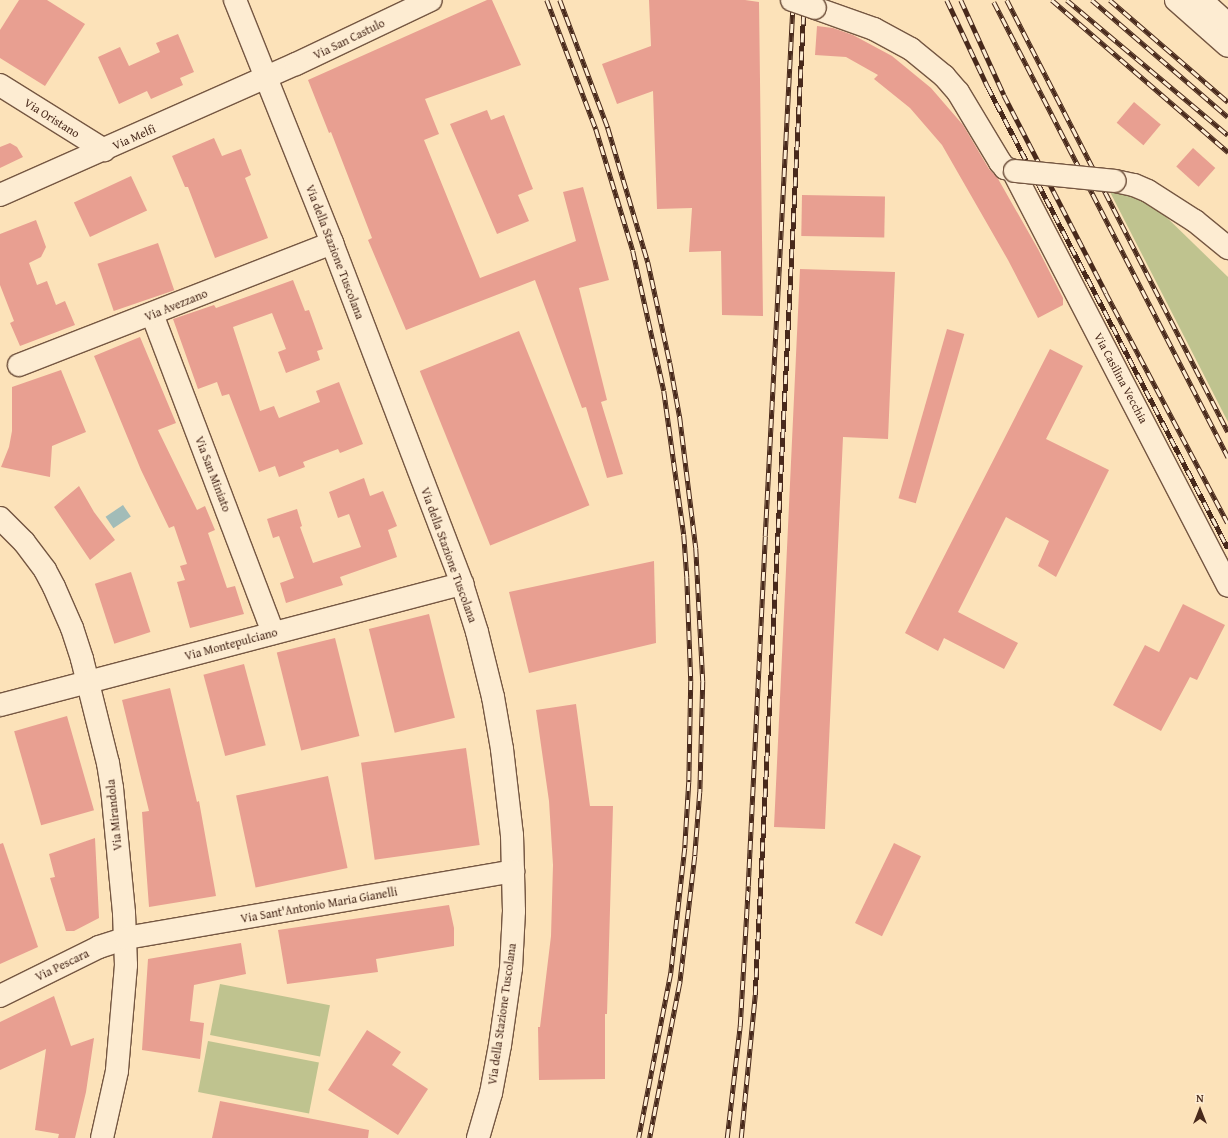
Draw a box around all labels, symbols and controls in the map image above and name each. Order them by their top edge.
street label: Via San Castulo [311,16,387,62]
street label: Via Oristano [22,95,82,141]
street label: Via Melfi [110,121,158,153]
street label: Via della Stazione Tuscolana [303,183,367,321]
street label: Via Avezzano [142,286,210,324]
street label: Via Casilina Vecchia [1091,330,1151,426]
street label: Via San Miniato [192,434,234,514]
street label: Via della Stazione Tuscolana [418,485,480,625]
street label: Via Montepulciano [183,625,279,663]
street label: Via Mirandola [103,779,125,851]
street label: Via Sant'Antonio Maria Gianelli [239,884,399,926]
street label: Via della Stazione Tuscolana [485,942,519,1086]
street label: Via Pescara [33,946,91,984]
north arrow [1180,1090,1220,1130]
text: N [1196,1090,1204,1106]

